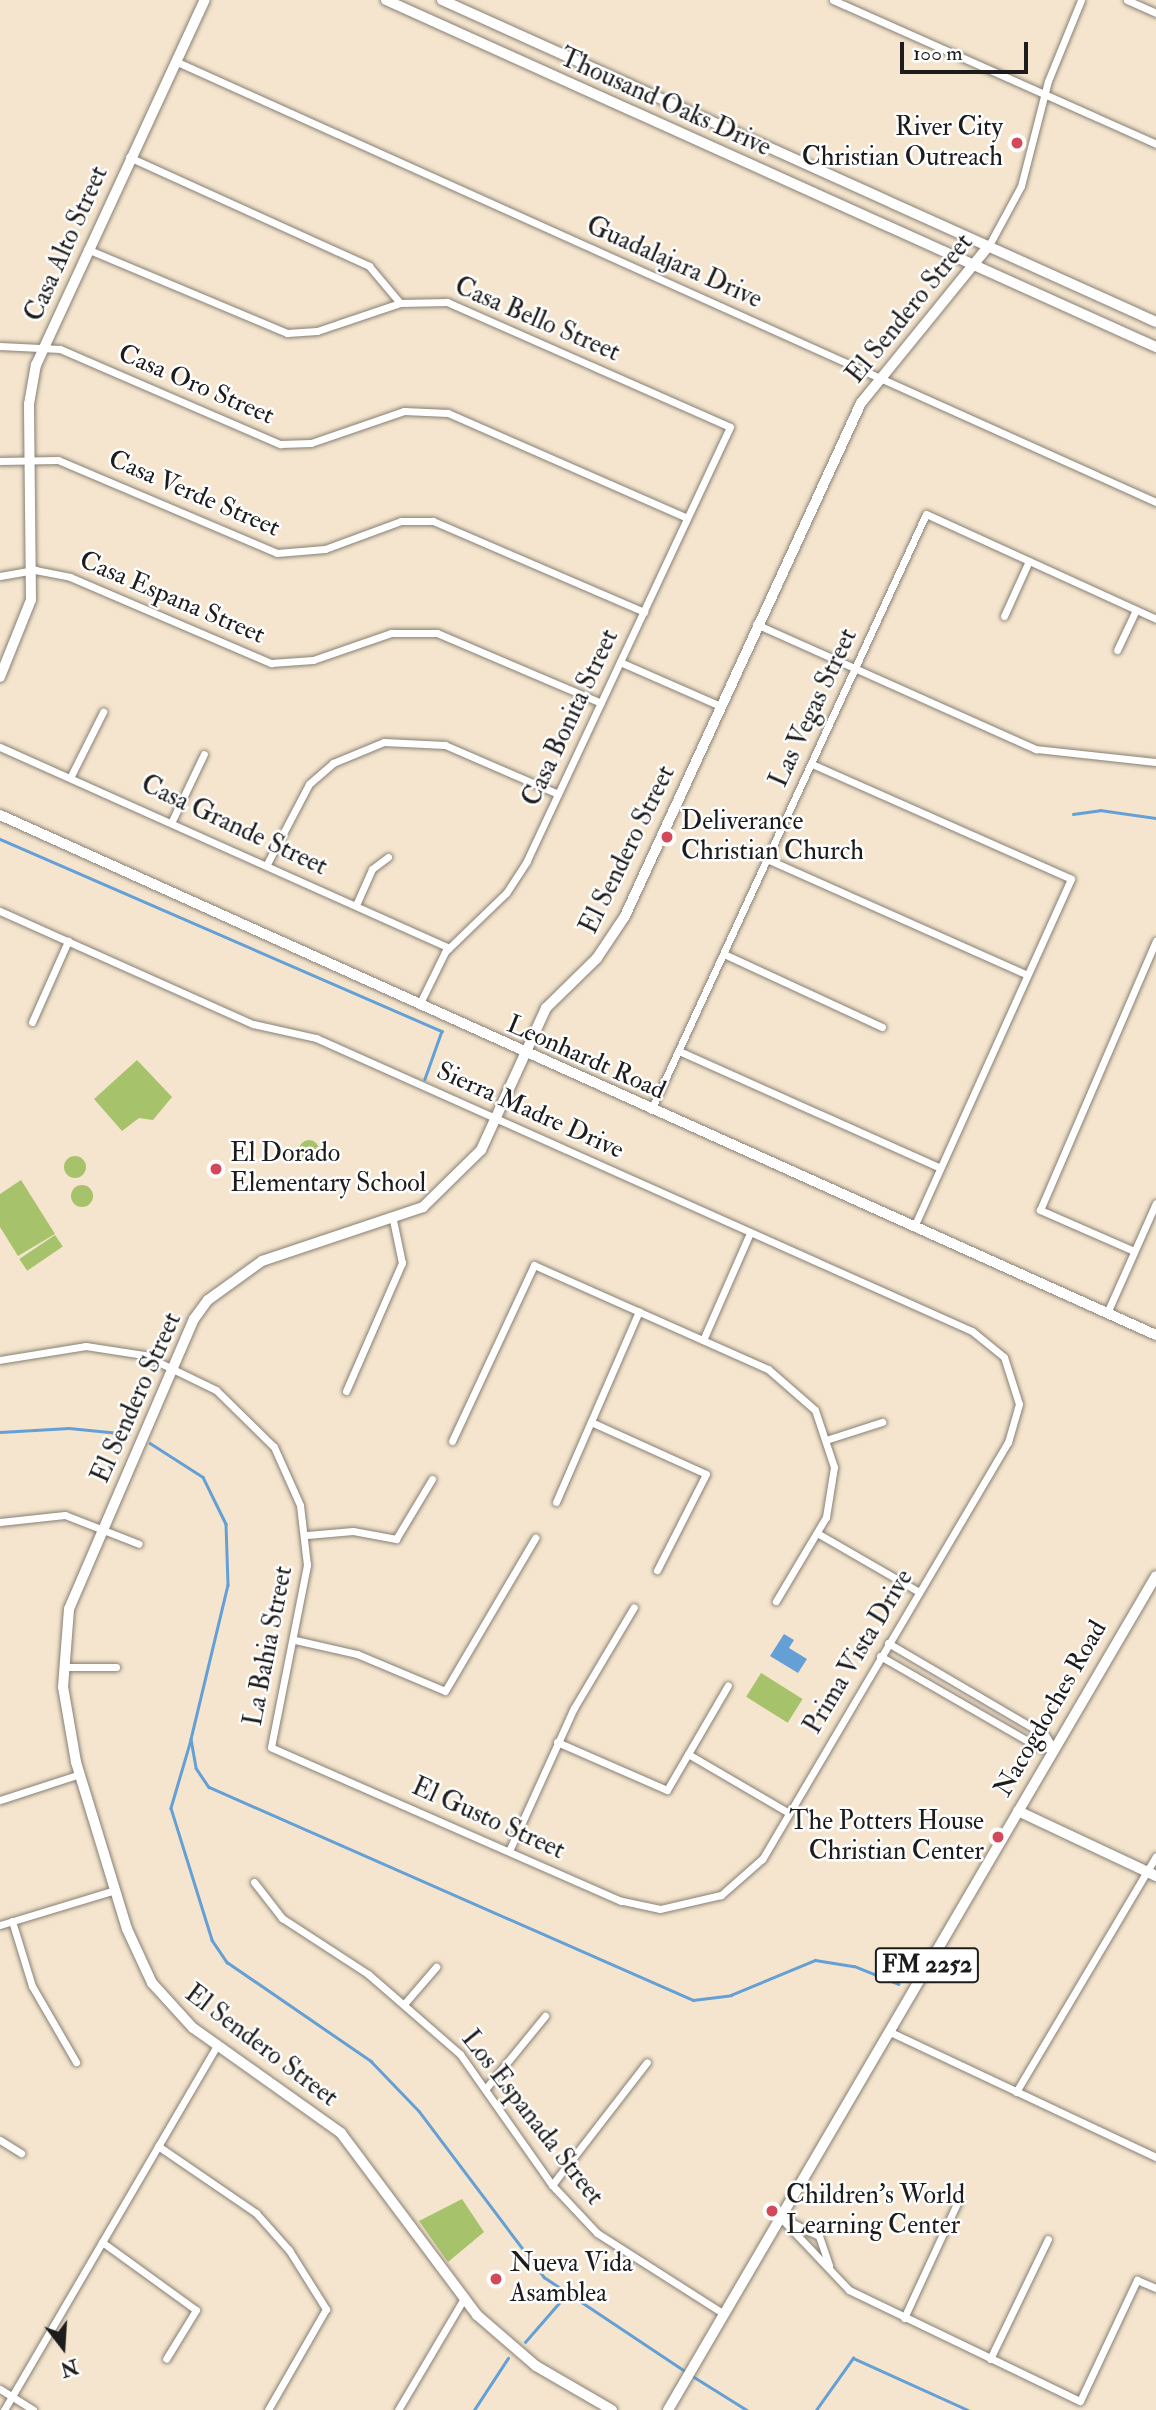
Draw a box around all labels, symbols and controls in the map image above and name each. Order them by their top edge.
scale bar [904,28,1032,72]
text: 100 m [913,40,963,67]
street label: Thousand Oaks Drive [554,42,776,164]
place label: River City Christian Outreach [802,112,1003,174]
marker: River City Christian Outreach [1009,135,1025,151]
street label: Casa Alto Street [19,162,115,326]
street label: Guadalajara Drive [581,210,767,316]
street label: El Sendero Street [840,228,980,390]
street label: Casa Bello Street [450,271,624,369]
street label: Casa Oro Street [113,338,279,432]
street label: Casa Verde Street [104,444,284,544]
street label: Casa Espana Street [75,545,269,651]
street label: Las Vegas Street [764,624,864,792]
street label: Casa Bonita Street [516,625,626,811]
street label: El Sendero Street [574,761,682,939]
street label: Casa Grande Street [136,769,332,883]
place label: Deliverance Christian Church [681,806,864,868]
marker: Deliverance Christian Church [659,829,675,845]
street label: Leonhardt Road [502,1009,670,1107]
street label: Sierra Madre Drive [432,1056,628,1166]
place label: El Dorado Elementary School [230,1138,426,1200]
marker: El Dorado Elementary School [208,1161,224,1177]
street label: El Sendero Street [85,1308,189,1488]
street label: La Bahia Street [238,1563,300,1729]
street label: Prima Vista Drive [798,1564,920,1740]
street label: Nacogdoches Road [988,1615,1114,1803]
street label: El Gusto Street [407,1771,569,1867]
place label: The Potters House Christian Center [789,1806,984,1868]
marker: The Potters House Christian Center [990,1829,1006,1845]
road number: FM 2252 [874,1944,979,1986]
street label: El Sendero Street [178,1978,344,2114]
street label: Los Espanada Street [454,2024,610,2212]
place label: Children's World Learning Center [786,2180,965,2242]
marker: Children's World Learning Center [764,2203,780,2219]
place label: Nueva Vida Asamblea [510,2248,633,2310]
marker: Nueva Vida Asamblea [488,2271,504,2287]
north arrow [28,2312,98,2382]
text: N [58,2353,81,2381]

